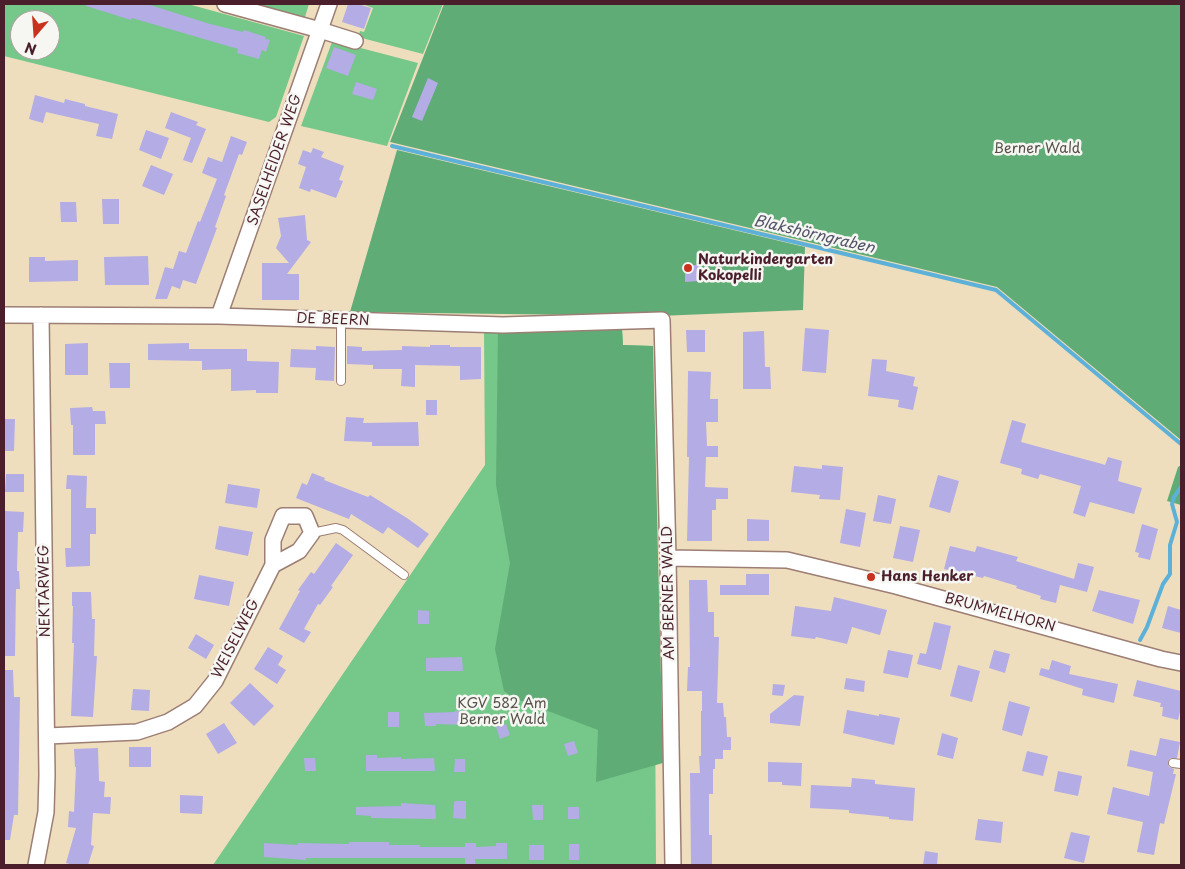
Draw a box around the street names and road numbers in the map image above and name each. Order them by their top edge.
street label: SASELHEIDER WEG [245,92,305,228]
street label: DE BEERN [296,310,370,330]
street label: AM BERNER WALD [659,526,679,660]
street label: NEKTARWEG [36,545,54,637]
street label: BRUMMELHORN [943,590,1057,636]
street label: WEISELWEG [209,597,263,681]

